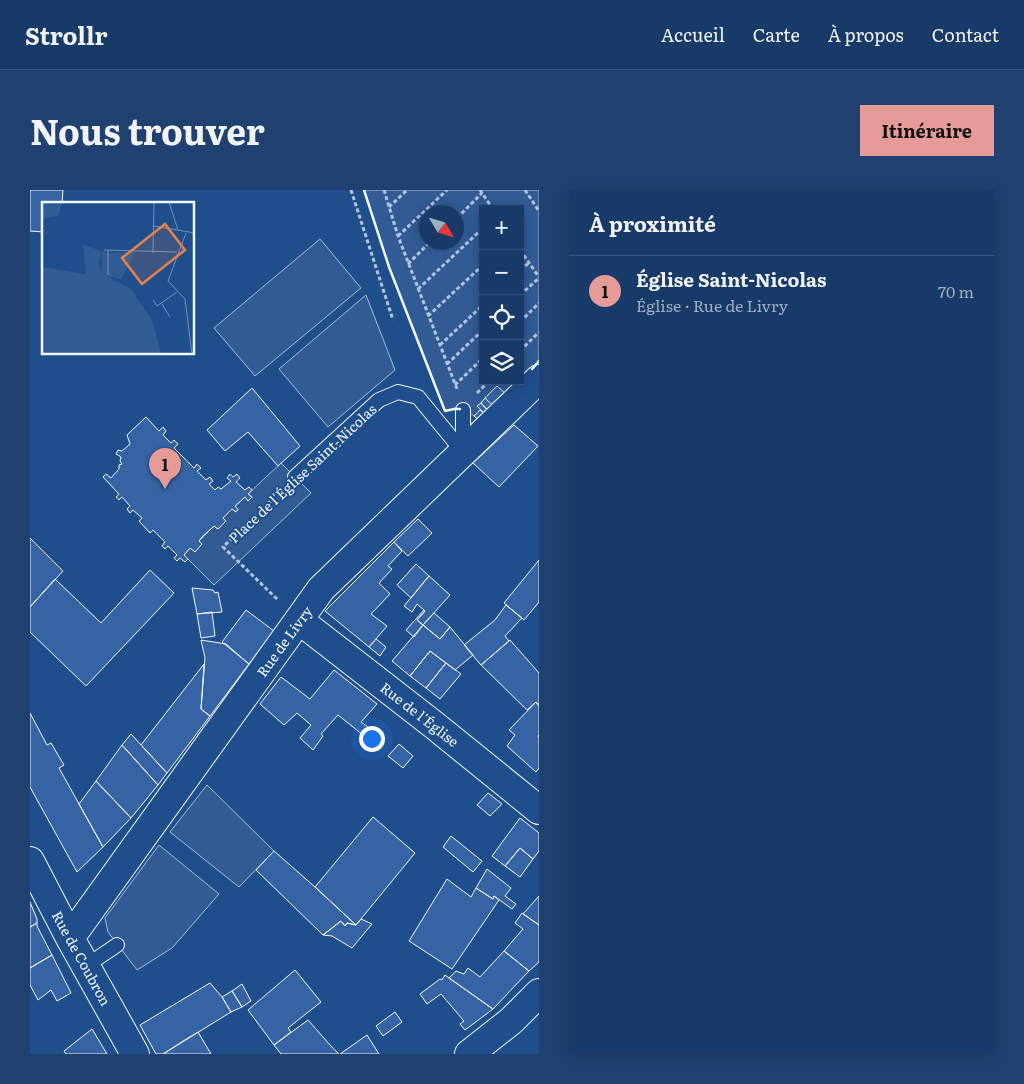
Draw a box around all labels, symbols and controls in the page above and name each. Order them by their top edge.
text: Strollr [25,17,108,52]
text: Accueil [661,21,725,48]
text: Carte [753,21,800,48]
text: À propos [828,21,904,48]
text: Contact [932,21,999,48]
text: Nous trouver [30,104,265,156]
button: Itinéraire [860,105,994,156]
inset map [42,202,195,355]
north arrow [419,205,464,250]
map controls [479,205,524,385]
button: + [479,205,524,250]
text: À proximité [589,207,716,238]
button: − [479,250,524,295]
text: Église Saint-Nicolas [636,265,826,293]
text: 1 [602,279,608,303]
text: 70 m [938,279,974,303]
text: Église · Rue de Livry [636,293,788,317]
button: locate [479,295,524,340]
button: layers [479,340,524,385]
street label: Place de l'Église Saint-Nicolas [224,399,380,547]
pin: 1 [149,448,181,489]
street label: Rue de Livry [251,601,317,680]
street label: Rue de l'Église [377,677,463,751]
your location [359,726,385,752]
street label: Rue de Coubron [48,907,116,1009]

